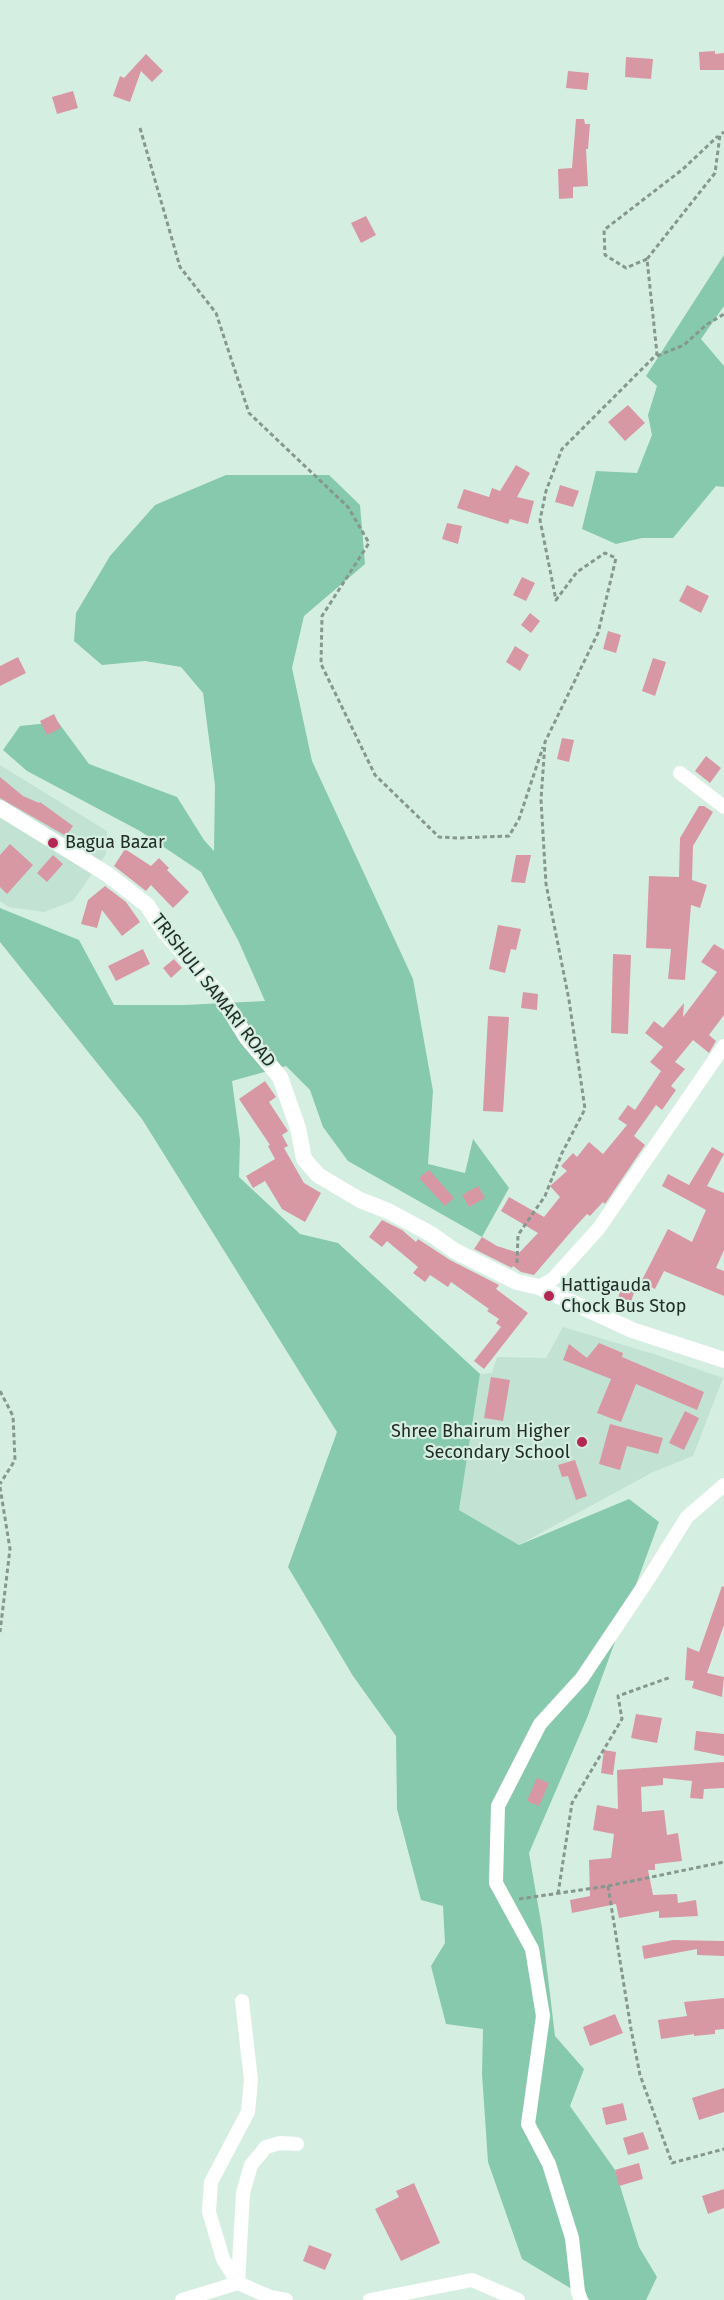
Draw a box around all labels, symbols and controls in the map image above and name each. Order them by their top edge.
place label: Bagua Bazar [65,832,165,854]
marker: Bagua Bazar [46,836,60,850]
street label: TRISHULI SAMARI ROAD [146,910,280,1072]
place label: Hattigauda Chock Bus Stop [561,1275,686,1318]
marker: Hattigauda Chock Bus Stop [542,1289,556,1303]
place label: Shree Bhairum Higher Secondary School [391,1421,570,1464]
marker: Shree Bhairum Higher Secondary School [575,1435,589,1449]

